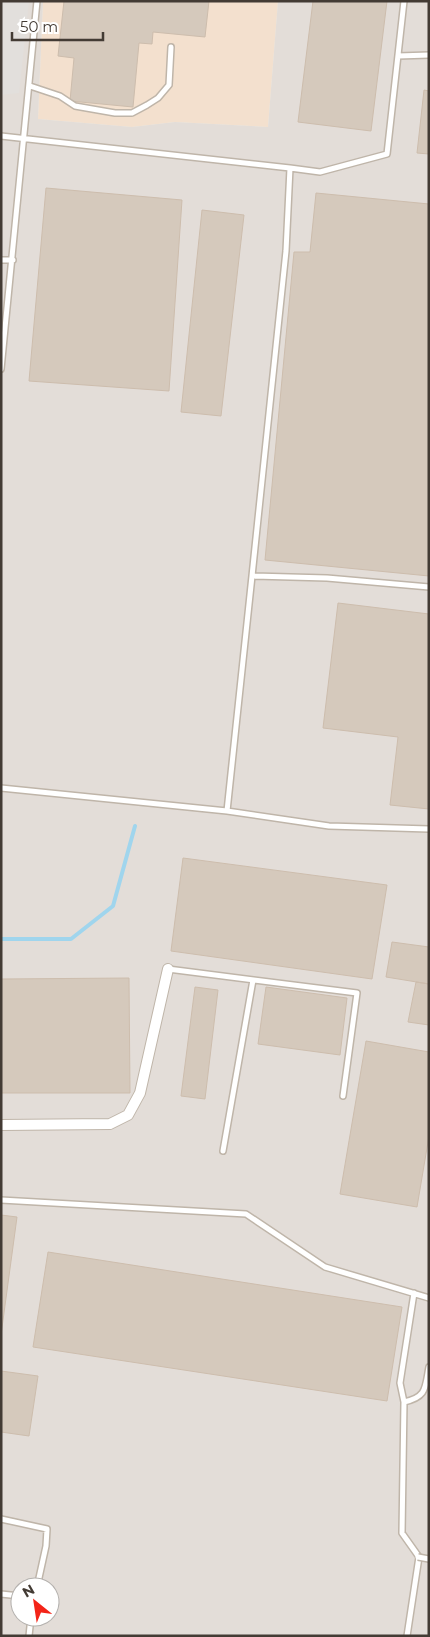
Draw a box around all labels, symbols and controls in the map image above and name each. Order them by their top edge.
scale bar [12,10,104,42]
text: 50 m [20,17,58,36]
north arrow [10,1577,60,1627]
text: N [19,1580,38,1601]

